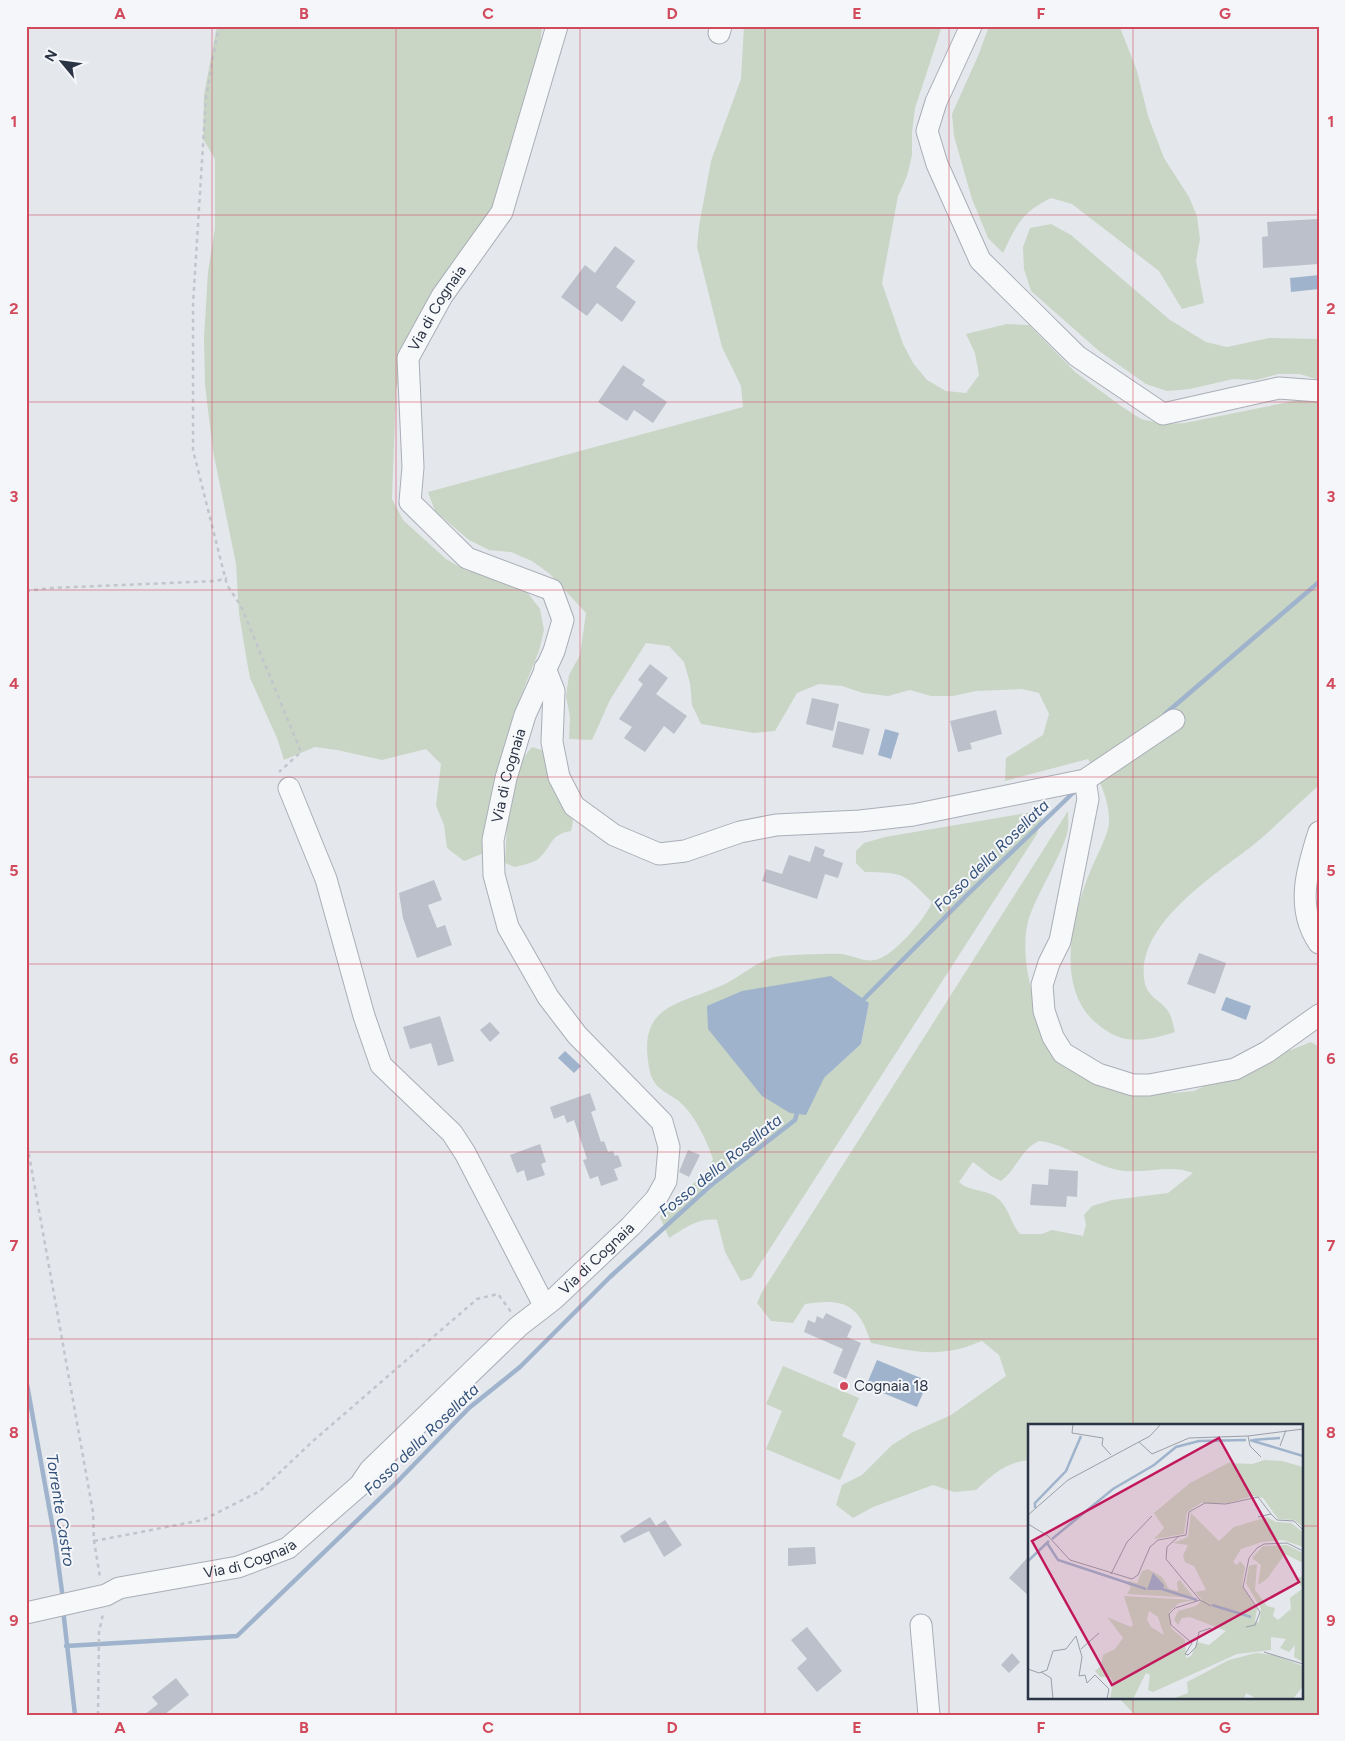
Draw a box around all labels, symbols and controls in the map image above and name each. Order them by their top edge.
text: A [114,4,126,23]
text: B [299,4,309,23]
text: C [482,4,494,23]
text: D [666,4,678,23]
text: E [852,4,862,23]
text: F [1037,4,1046,23]
text: G [1219,4,1231,23]
north arrow [38,38,88,88]
text: N [41,47,61,65]
text: 1 [11,112,17,131]
text: 1 [1328,112,1334,131]
street label: Via di Cognaia [405,262,470,354]
text: 2 [9,299,19,318]
text: 2 [1326,299,1336,318]
text: 3 [10,487,19,506]
text: 3 [1327,487,1336,506]
text: 4 [9,674,19,693]
text: 4 [1326,674,1336,693]
street label: Via di Cognaia [488,726,529,824]
water label: Fosso della Rosellata [930,796,1053,915]
text: 5 [9,861,19,880]
text: 5 [1326,861,1336,880]
text: 6 [9,1049,19,1068]
text: 6 [1326,1049,1336,1068]
water label: Fosso della Rosellata [655,1110,786,1221]
street label: Via di Cognaia [555,1219,638,1298]
text: 7 [10,1236,19,1255]
text: 7 [1327,1236,1336,1255]
place label: Cognaia 18 [854,1377,929,1395]
water label: Fosso della Rosellata [360,1380,483,1499]
marker: Cognaia 18 [838,1380,850,1392]
text: 8 [9,1423,19,1442]
text: 8 [1326,1423,1336,1442]
inset map [1028,1424,1302,1698]
water label: Torrente Castro [42,1452,79,1568]
street label: Via di Cognaia [202,1536,300,1582]
text: 9 [9,1611,19,1630]
text: 9 [1326,1611,1336,1630]
text: A [114,1718,126,1737]
text: B [299,1718,309,1737]
text: C [482,1718,494,1737]
text: D [666,1718,678,1737]
text: E [852,1718,862,1737]
text: F [1037,1718,1046,1737]
text: G [1219,1718,1231,1737]

